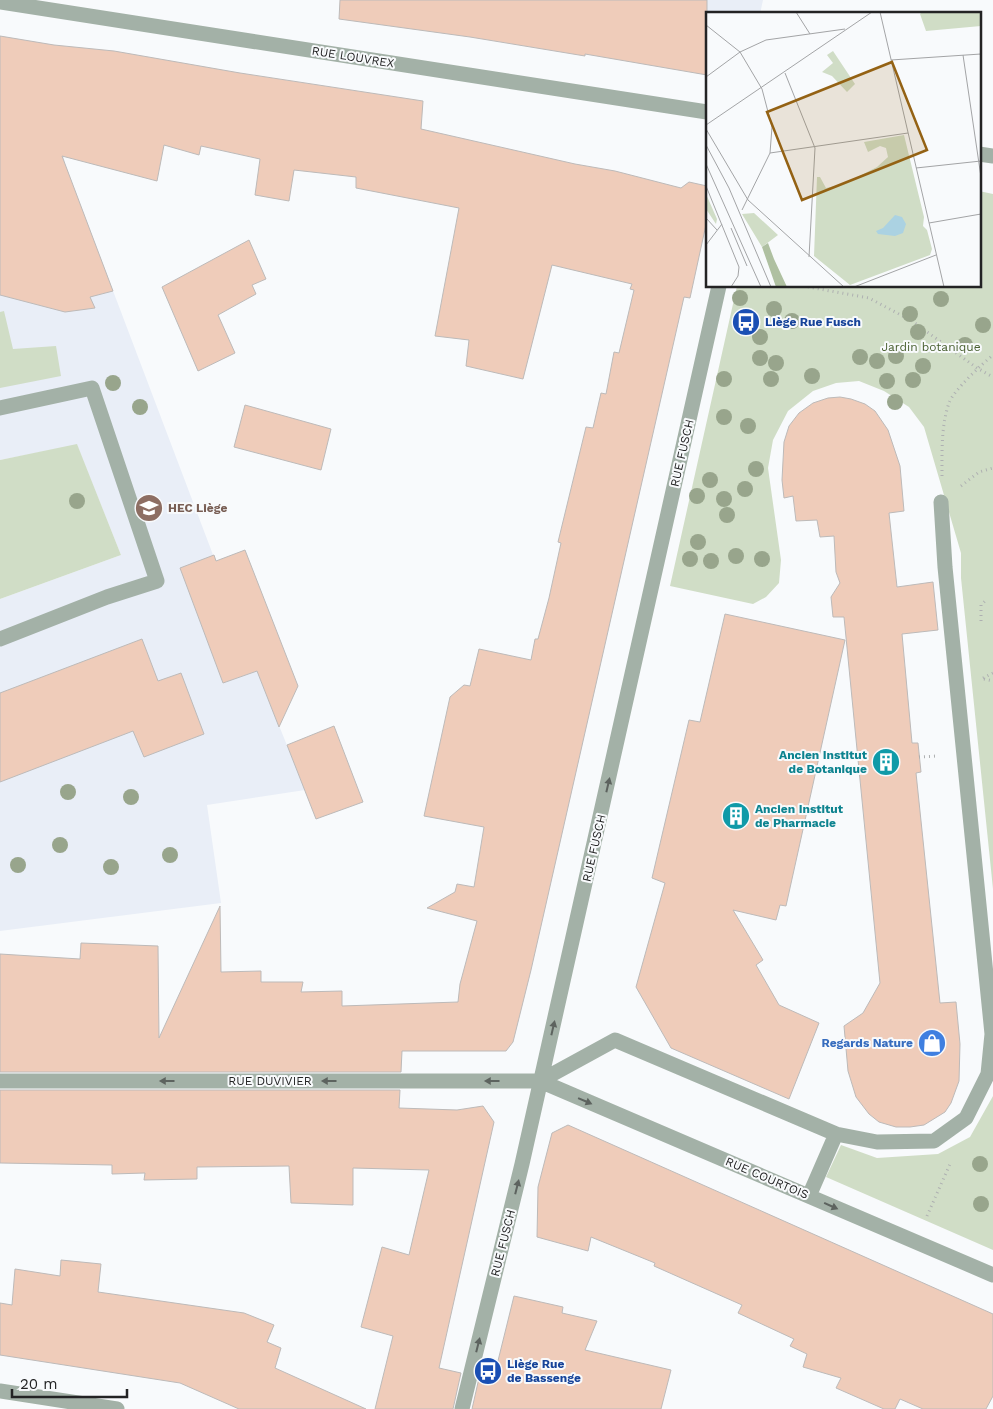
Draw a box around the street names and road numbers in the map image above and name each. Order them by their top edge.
street label: RUE LOUVREX [311,44,395,70]
street label: RUE FUSCH [667,418,697,488]
street label: RUE FUSCH [579,813,609,883]
street label: RUE DUVIVIER [228,1074,312,1088]
street label: RUE COURTOIS [723,1154,811,1202]
street label: RUE FUSCH [488,1208,518,1278]

